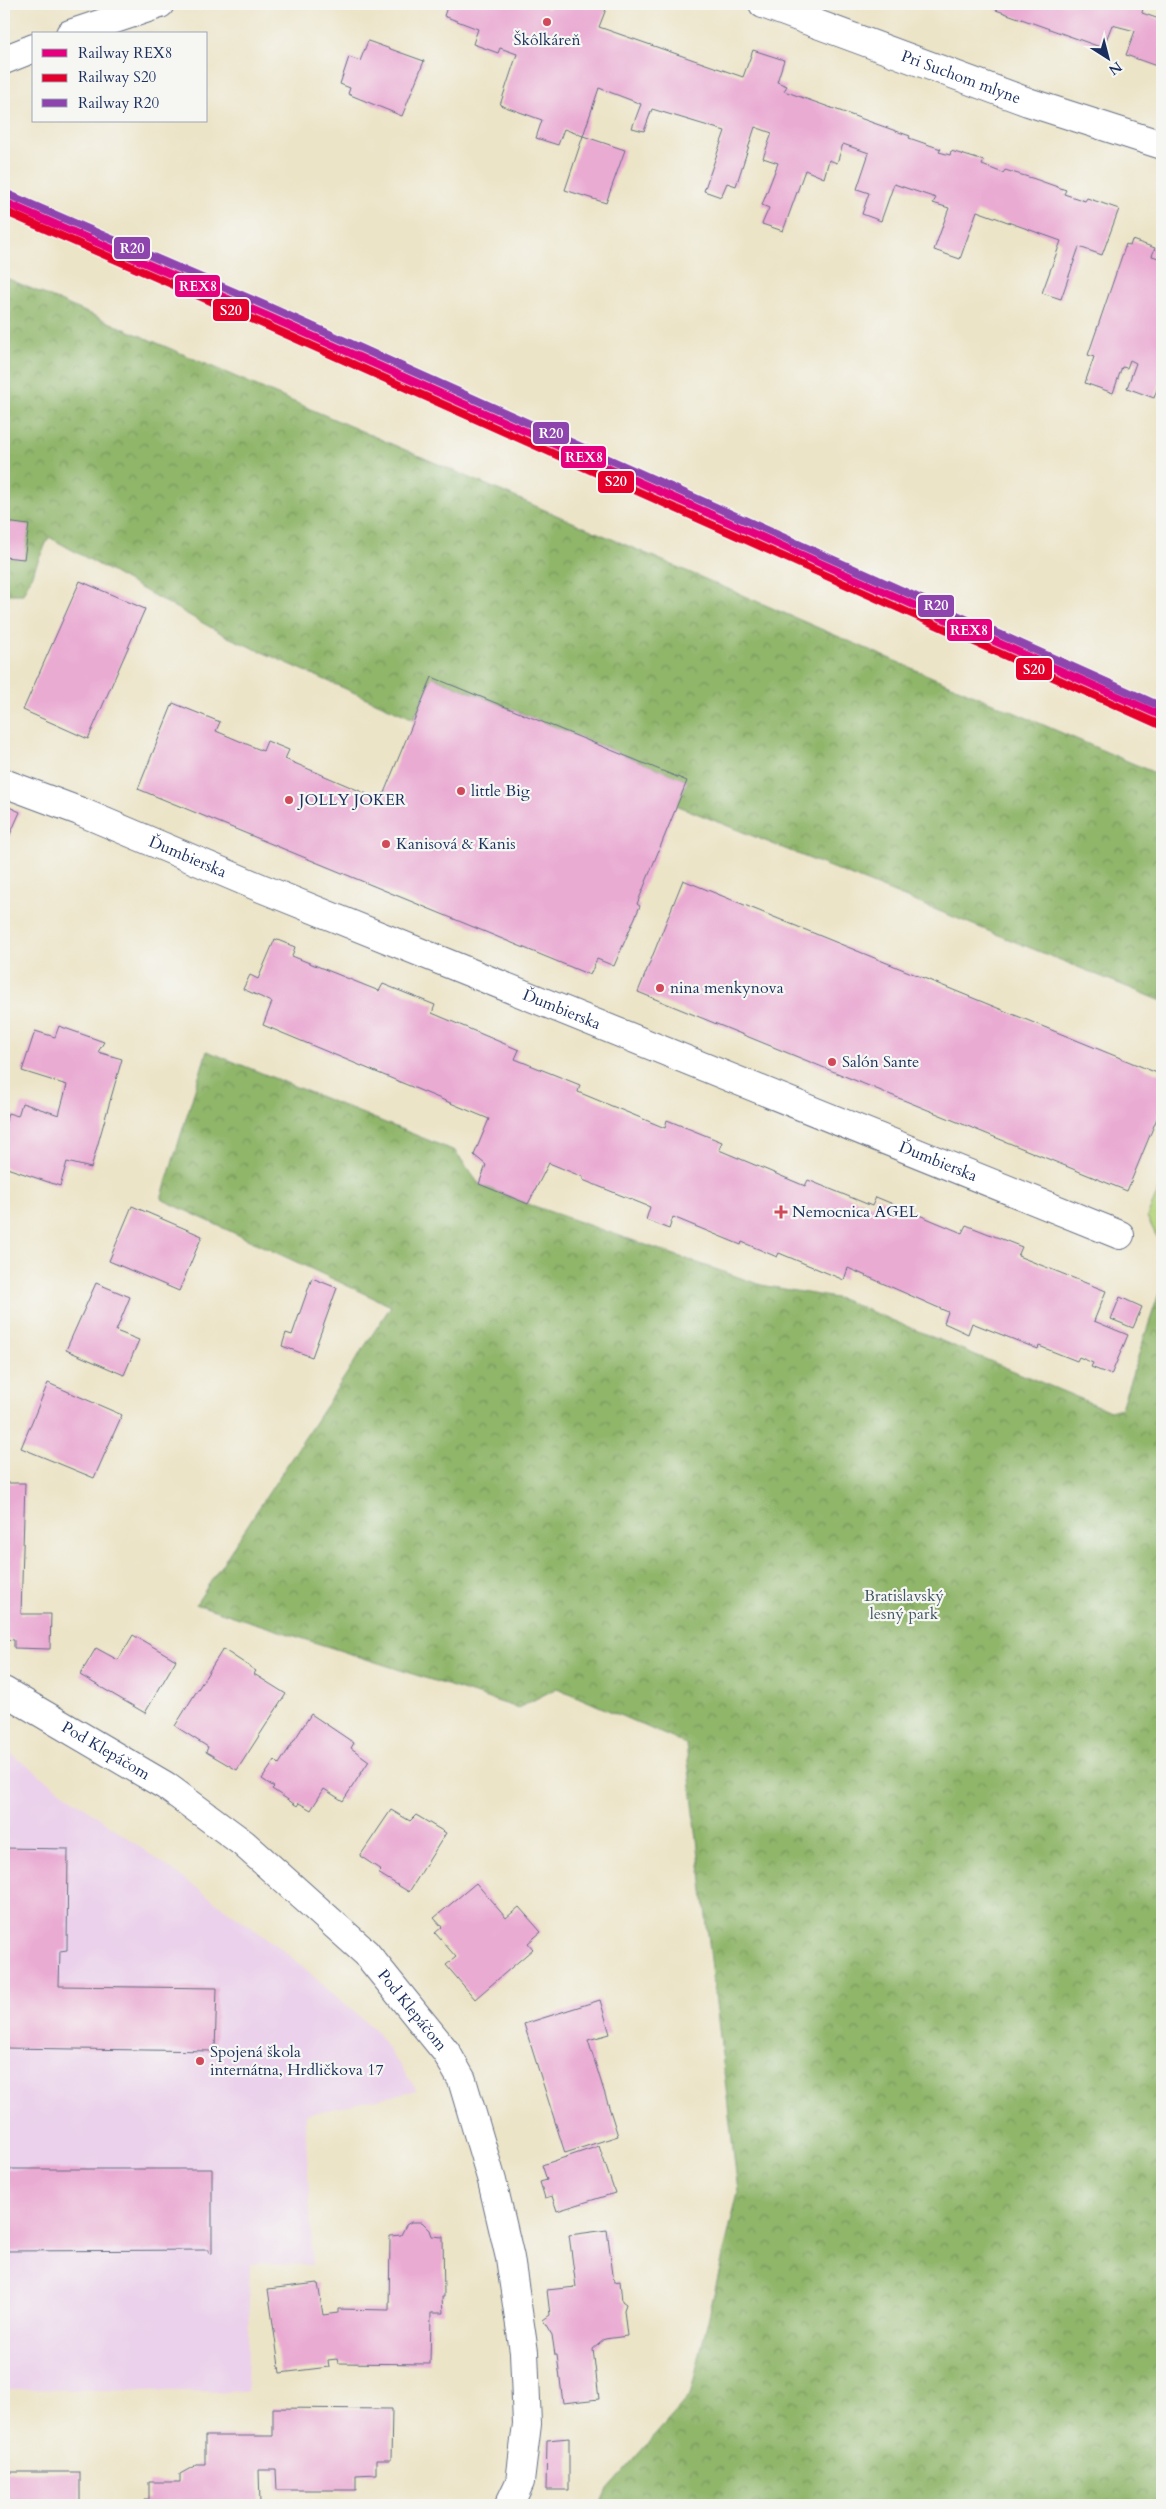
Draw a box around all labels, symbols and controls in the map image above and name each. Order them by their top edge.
marker: Škôlkáreň [541,16,553,28]
place label: Škôlkáreň [514,29,580,51]
legend [32,32,208,122]
north arrow [1084,32,1134,82]
text: Railway REX8 [78,43,173,63]
street label: Pri Suchom mlyne [898,45,1024,109]
text: N [1105,57,1126,79]
text: Railway S20 [78,67,157,87]
text: Railway R20 [78,93,159,113]
line badge: R20 [113,236,151,260]
text: R20 [120,239,144,258]
line badge: REX8 [174,274,221,298]
text: REX8 [179,277,217,296]
line badge: S20 [212,298,250,322]
text: S20 [220,301,242,320]
line badge: R20 [532,421,570,445]
text: R20 [539,424,563,443]
line badge: REX8 [560,445,607,469]
text: REX8 [565,448,603,467]
line badge: S20 [597,470,635,494]
text: S20 [605,472,627,491]
line badge: R20 [917,594,955,618]
text: R20 [924,596,948,615]
line badge: REX8 [946,618,993,642]
text: REX8 [950,621,988,640]
line badge: S20 [1015,657,1053,681]
text: S20 [1023,660,1045,679]
place label: little Big [471,780,530,802]
marker: little Big [455,785,467,797]
place label: JOLLY JOKER [297,789,406,811]
marker: JOLLY JOKER [283,794,295,806]
street label: Ďumbierska [145,831,230,883]
place label: Kanisová & Kanis [396,833,516,855]
marker: Kanisová & Kanis [380,838,392,850]
place label: nina menkynova [670,977,784,999]
marker: nina menkynova [654,982,666,994]
street label: Ďumbierska [519,984,604,1035]
place label: Salón Sante [842,1051,919,1073]
marker: Salón Sante [826,1056,838,1068]
street label: Ďumbierska [896,1136,981,1187]
place label: Nemocnica AGEL [792,1201,918,1223]
marker: Nemocnica AGEL [774,1205,788,1219]
park label: Bratislavský lesný park [864,1585,944,1625]
street label: Pod Klepáčom [57,1716,155,1785]
street label: Pod Klepáčom [372,1965,452,2056]
place label: Spojená škola internátna, Hrdličkova 17 [210,2041,384,2081]
marker: Spojená škola internátna, Hrdličkova 17 [194,2055,206,2067]

